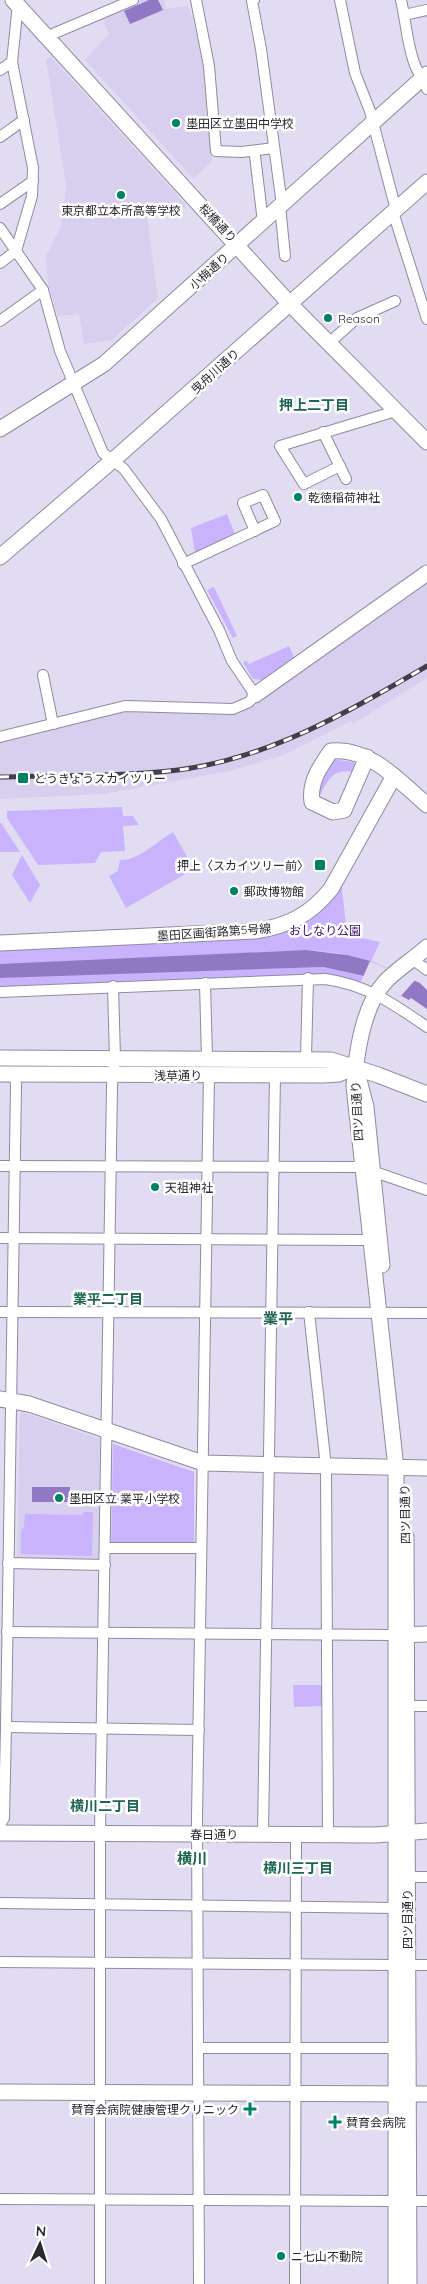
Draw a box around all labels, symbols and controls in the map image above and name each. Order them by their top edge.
place label: 墨田区立墨田中学校 [186,116,294,131]
marker: 墨田区立墨田中学校 [170,117,182,129]
marker: 東京都立本所高等学校 [115,189,127,201]
street label: 桜橋通り [196,200,240,246]
place label: 東京都立本所高等学校 [61,203,181,218]
street label: 小梅通り [186,249,232,293]
place label: Reason [338,311,380,326]
marker: Reason [322,312,334,324]
street label: 曳舟川通り [188,345,242,397]
district label: 押上二丁目 [279,396,349,414]
place label: 乾徳稲荷神社 [308,490,380,505]
marker: 乾徳稲荷神社 [292,491,304,503]
marker: とうきょうスカイツリー [16,771,30,785]
place label: とうきょうスカイツリー [34,771,166,786]
place label: 押上〈スカイツリー前〉 [177,858,309,873]
marker: 押上〈スカイツリー前〉 [313,858,327,872]
place label: 郵政博物館 [244,884,304,899]
marker: 郵政博物館 [228,885,240,897]
street label: 墨田区画街路第5号線 [156,921,272,943]
park label: おしなり公園 [289,923,361,938]
street label: 浅草通り [154,1068,202,1083]
street label: 四ツ目通り [348,1081,366,1141]
place label: 天祖神社 [165,1180,213,1195]
marker: 天祖神社 [149,1181,161,1193]
district label: 業平二丁目 [73,1290,143,1308]
district label: 業平 [263,1309,293,1328]
street label: 四ツ目通り [397,1484,413,1544]
place label: 墨田区立 業平小学校 [69,1491,180,1506]
marker: 墨田区立 業平小学校 [53,1492,65,1504]
district label: 横川二丁目 [70,1797,140,1815]
street label: 春日通り [190,1827,238,1842]
district label: 横川 [177,1849,207,1868]
district label: 横川三丁目 [263,1859,333,1877]
street label: 四ツ目通り [400,1889,415,1949]
place label: 賛育会病院健康管理クリニック [71,2102,239,2117]
marker: 賛育会病院健康管理クリニック [243,2102,257,2116]
marker: 賛育会病院 [328,2115,342,2129]
place label: 賛育会病院 [346,2115,406,2130]
north arrow [15,2219,65,2269]
text: N [35,2222,47,2240]
place label: ニ七山不動院 [291,2249,363,2264]
marker: ニ七山不動院 [275,2250,287,2262]

